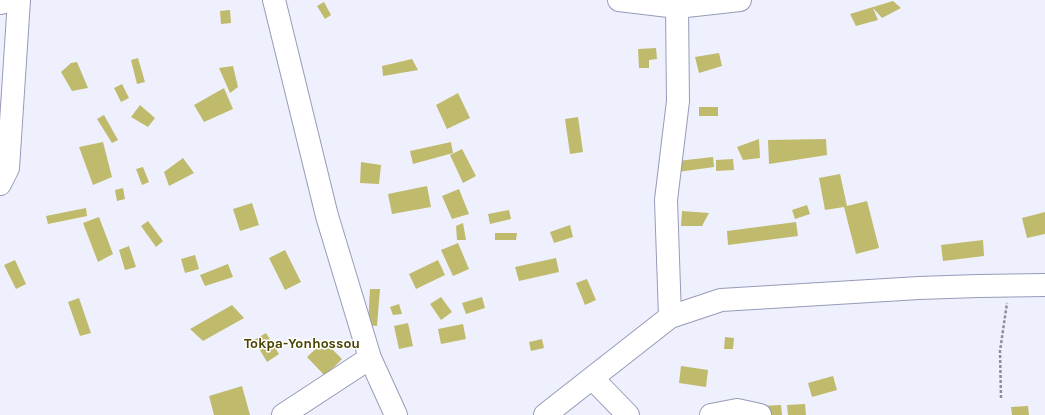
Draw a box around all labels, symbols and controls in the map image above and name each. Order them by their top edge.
district label: Tokpa-Yonhossou [244,336,360,352]

